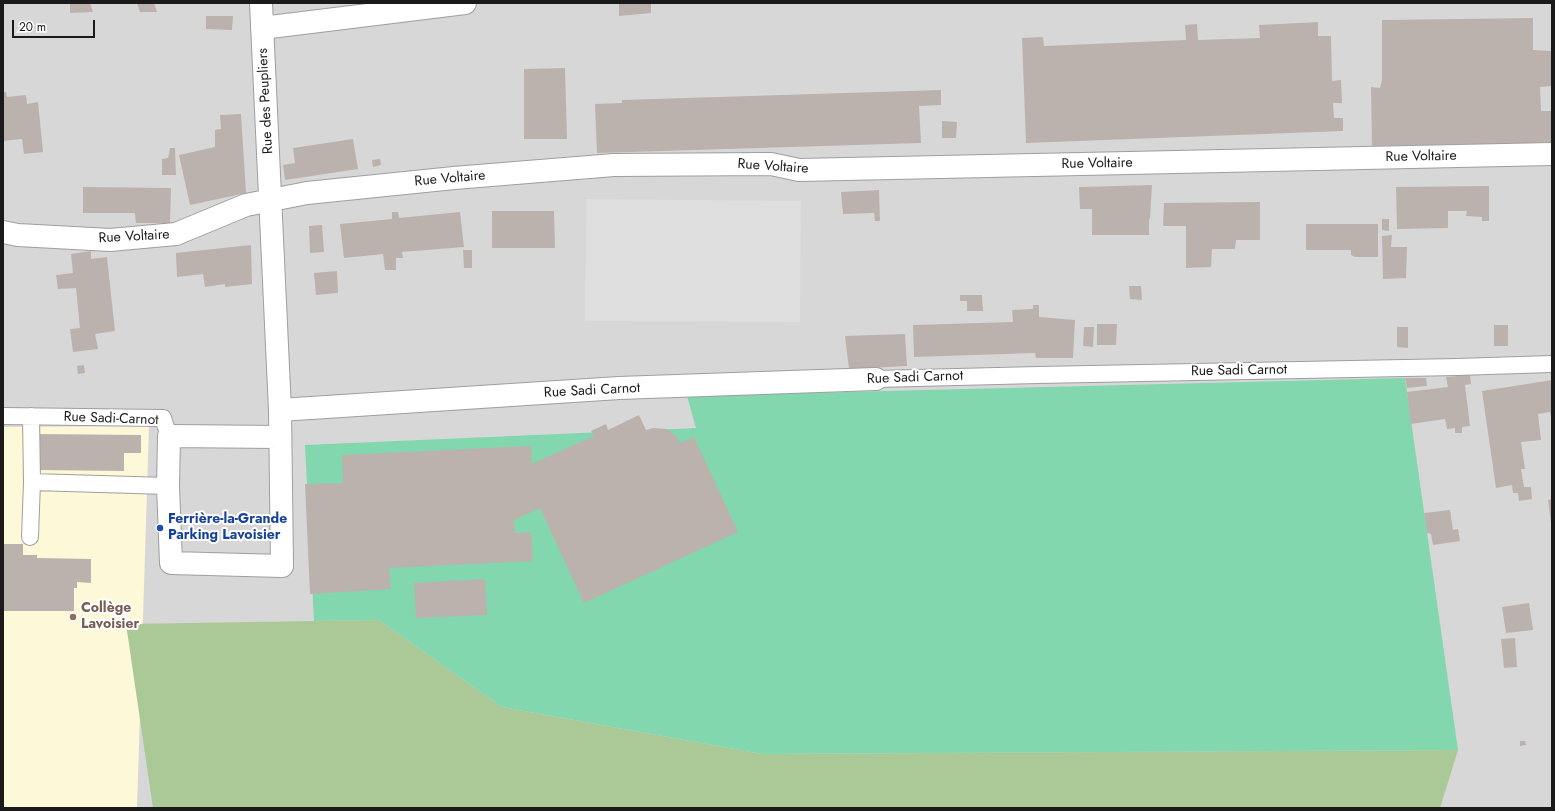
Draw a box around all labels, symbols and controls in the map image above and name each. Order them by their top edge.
scale bar [14,12,97,38]
text: 20 m [19,18,46,36]
street label: Rue des Peupliers [255,48,277,154]
street label: Rue Voltaire [1385,148,1457,166]
street label: Rue Voltaire [1061,155,1133,173]
street label: Rue Voltaire [737,156,809,178]
street label: Rue Voltaire [414,168,486,190]
street label: Rue Voltaire [98,227,170,247]
street label: Rue Sadi Carnot [1191,362,1287,380]
street label: Rue Sadi Carnot [867,368,963,388]
street label: Rue Sadi Carnot [543,380,641,402]
street label: Rue Sadi-Carnot [63,409,159,429]
place label: Ferrière-la-Grande Parking Lavoisier [168,512,287,544]
marker: Ferrière-la-Grande Parking Lavoisier [155,523,165,533]
place label: Collège Lavoisier [81,601,139,634]
marker: Collège Lavoisier [68,612,78,622]

